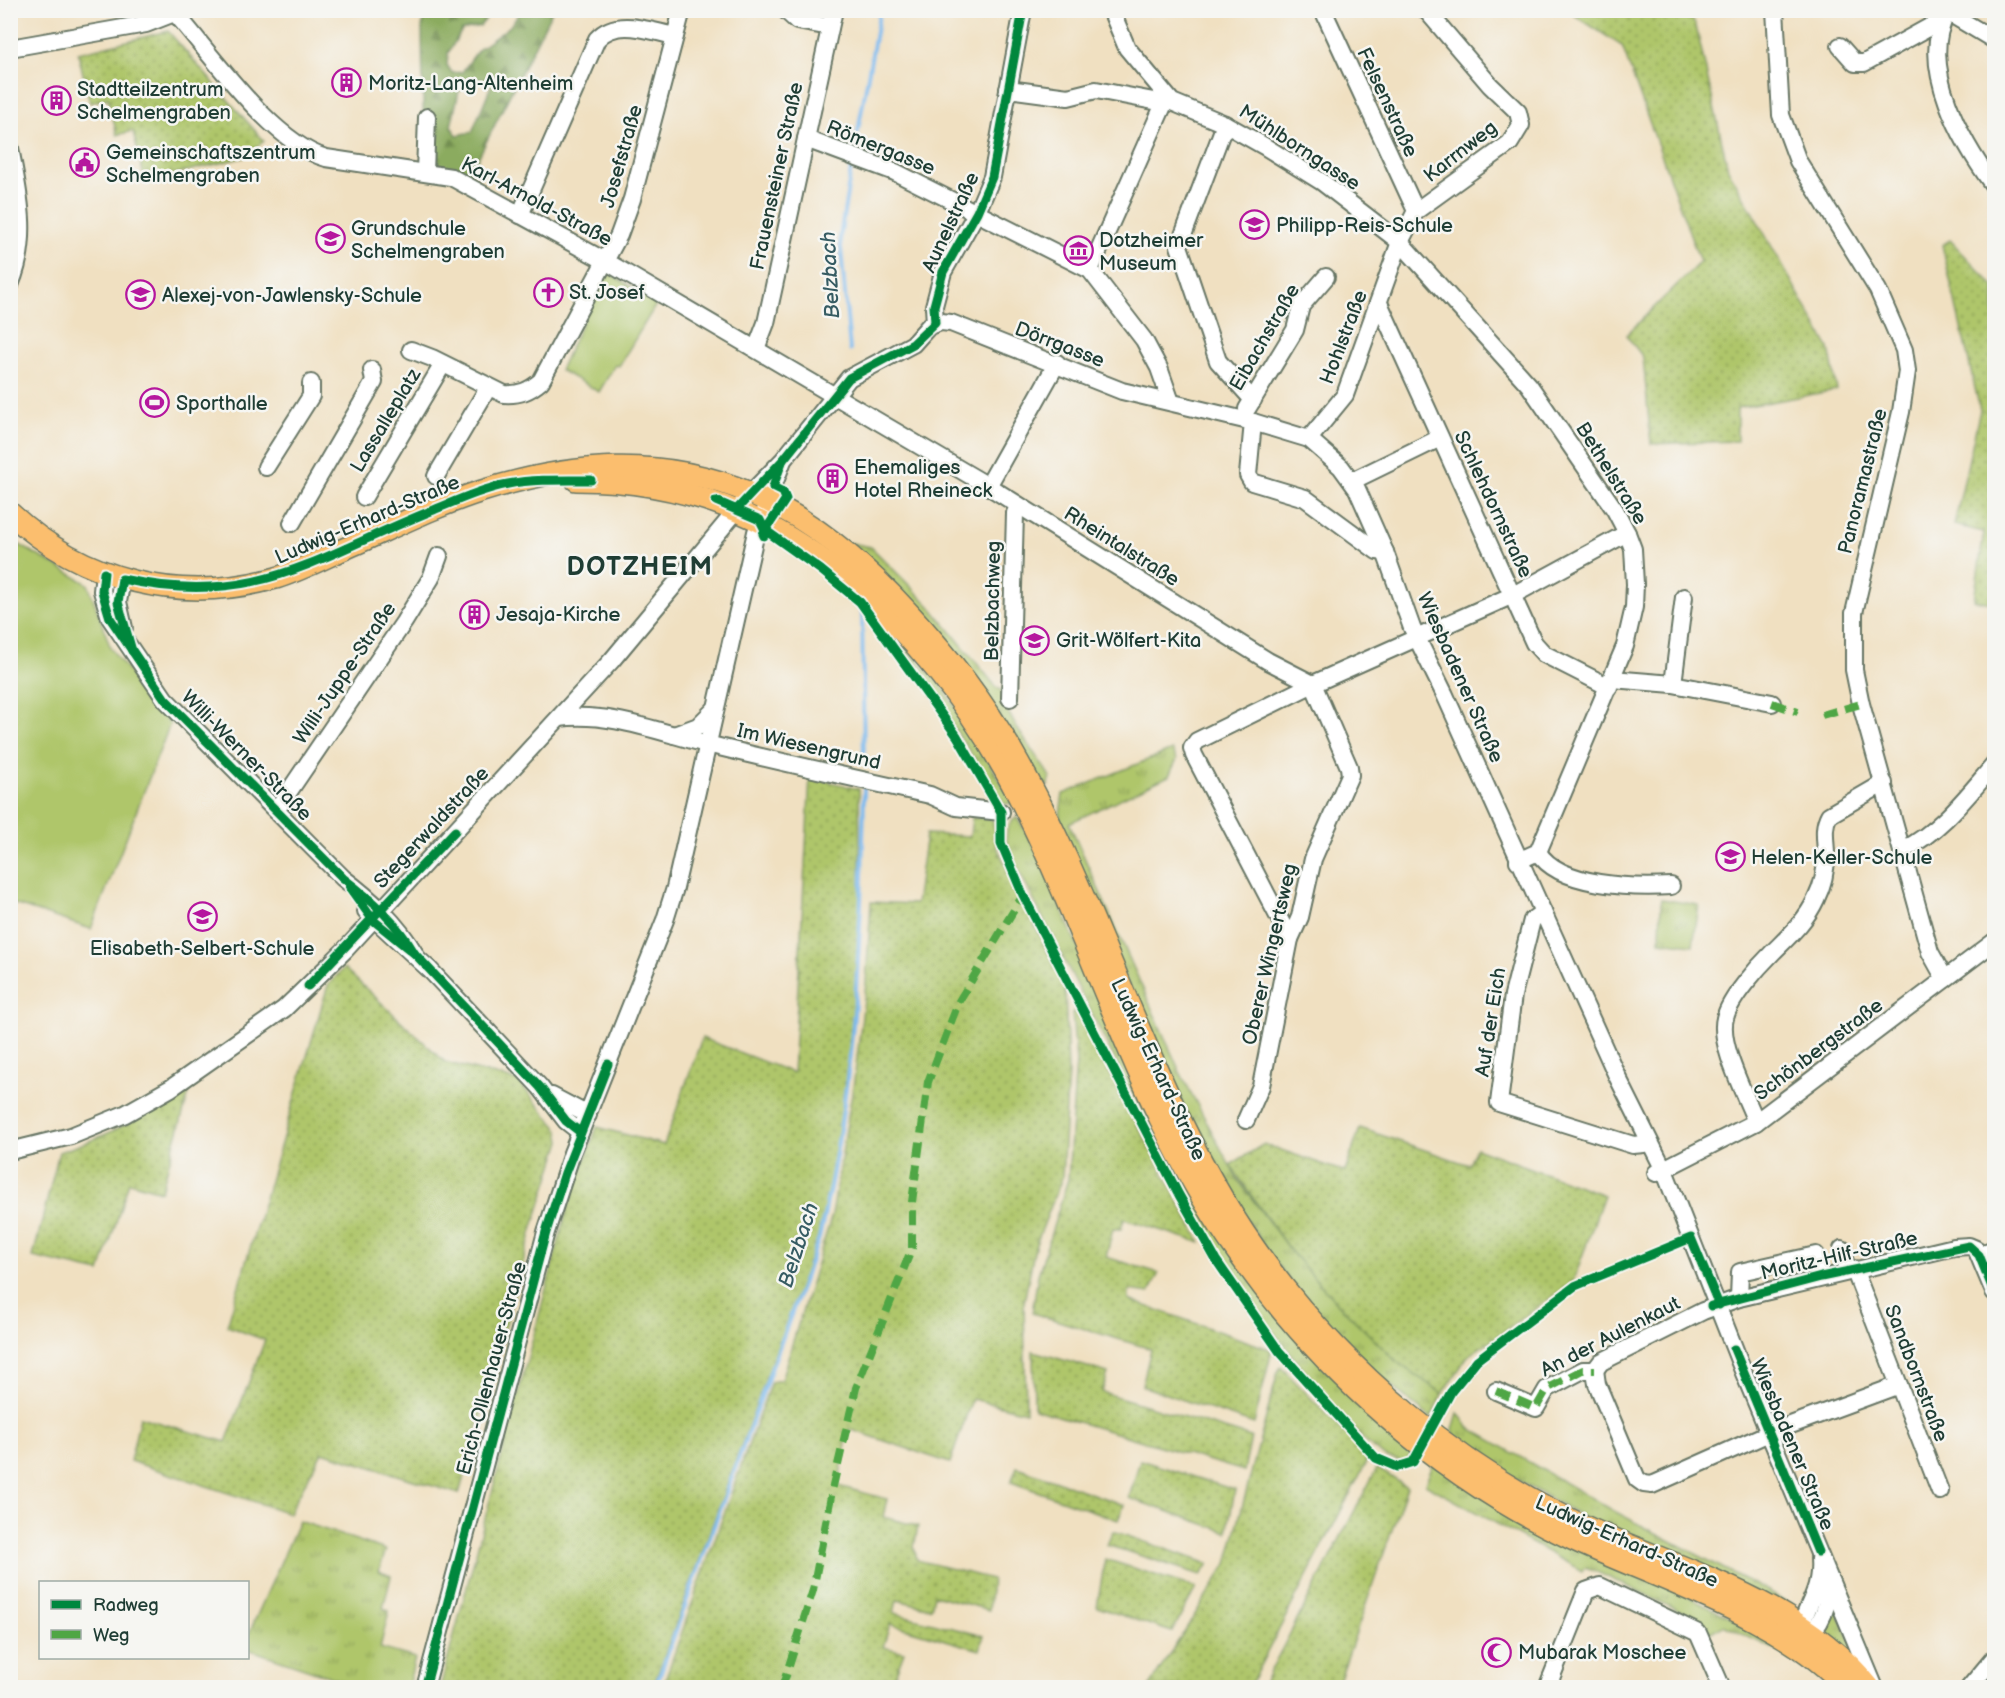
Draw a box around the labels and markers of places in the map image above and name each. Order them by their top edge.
building icon: Moritz-Lang-Altenheim [331,67,363,99]
place label: Moritz-Lang-Altenheim [368,72,573,96]
place label: Stadtteilzentrum Schelmengraben [77,78,231,125]
building icon: Stadtteilzentrum Schelmengraben [40,84,72,116]
place label: Gemeinschaftszentrum Schelmengraben [106,141,316,188]
public building icon: Gemeinschaftszentrum Schelmengraben [69,147,101,179]
school or university icon: Philipp-Reis-Schule [1239,209,1271,241]
place label: Philipp-Reis-Schule [1276,214,1453,238]
place label: Grundschule Schelmengraben [351,217,505,264]
school or university icon: Grundschule Schelmengraben [314,223,346,255]
place label: Dotzheimer Museum [1099,229,1204,276]
museum icon: Dotzheimer Museum [1062,235,1094,267]
church icon: St. Josef [532,276,564,308]
school or university icon: Alexej-von-Jawlensky-Schule [125,279,157,311]
place label: St. Josef [569,281,645,305]
place label: Alexej-von-Jawlensky-Schule [162,284,422,308]
sports icon: Sporthalle [139,387,171,419]
place label: Sporthalle [176,392,268,416]
place label: Ehemaliges Hotel Rheineck [854,456,993,503]
building icon: Ehemaliges Hotel Rheineck [817,463,849,495]
building icon: Jesaja-Kirche [459,598,491,630]
place label: Jesaja-Kirche [496,603,621,627]
school or university icon: Grit-Wölfert-Kita [1019,624,1051,656]
place label: Grit-Wölfert-Kita [1056,629,1201,653]
school or university icon: Helen-Keller-Schule [1714,841,1746,873]
place label: Helen-Keller-Schule [1751,846,1933,870]
school or university icon: Elisabeth-Selbert-Schule [186,901,218,933]
place label: Elisabeth-Selbert-Schule [90,937,314,961]
mosque icon: Mubarak Moschee [1481,1636,1513,1668]
place label: Mubarak Moschee [1518,1641,1686,1665]

